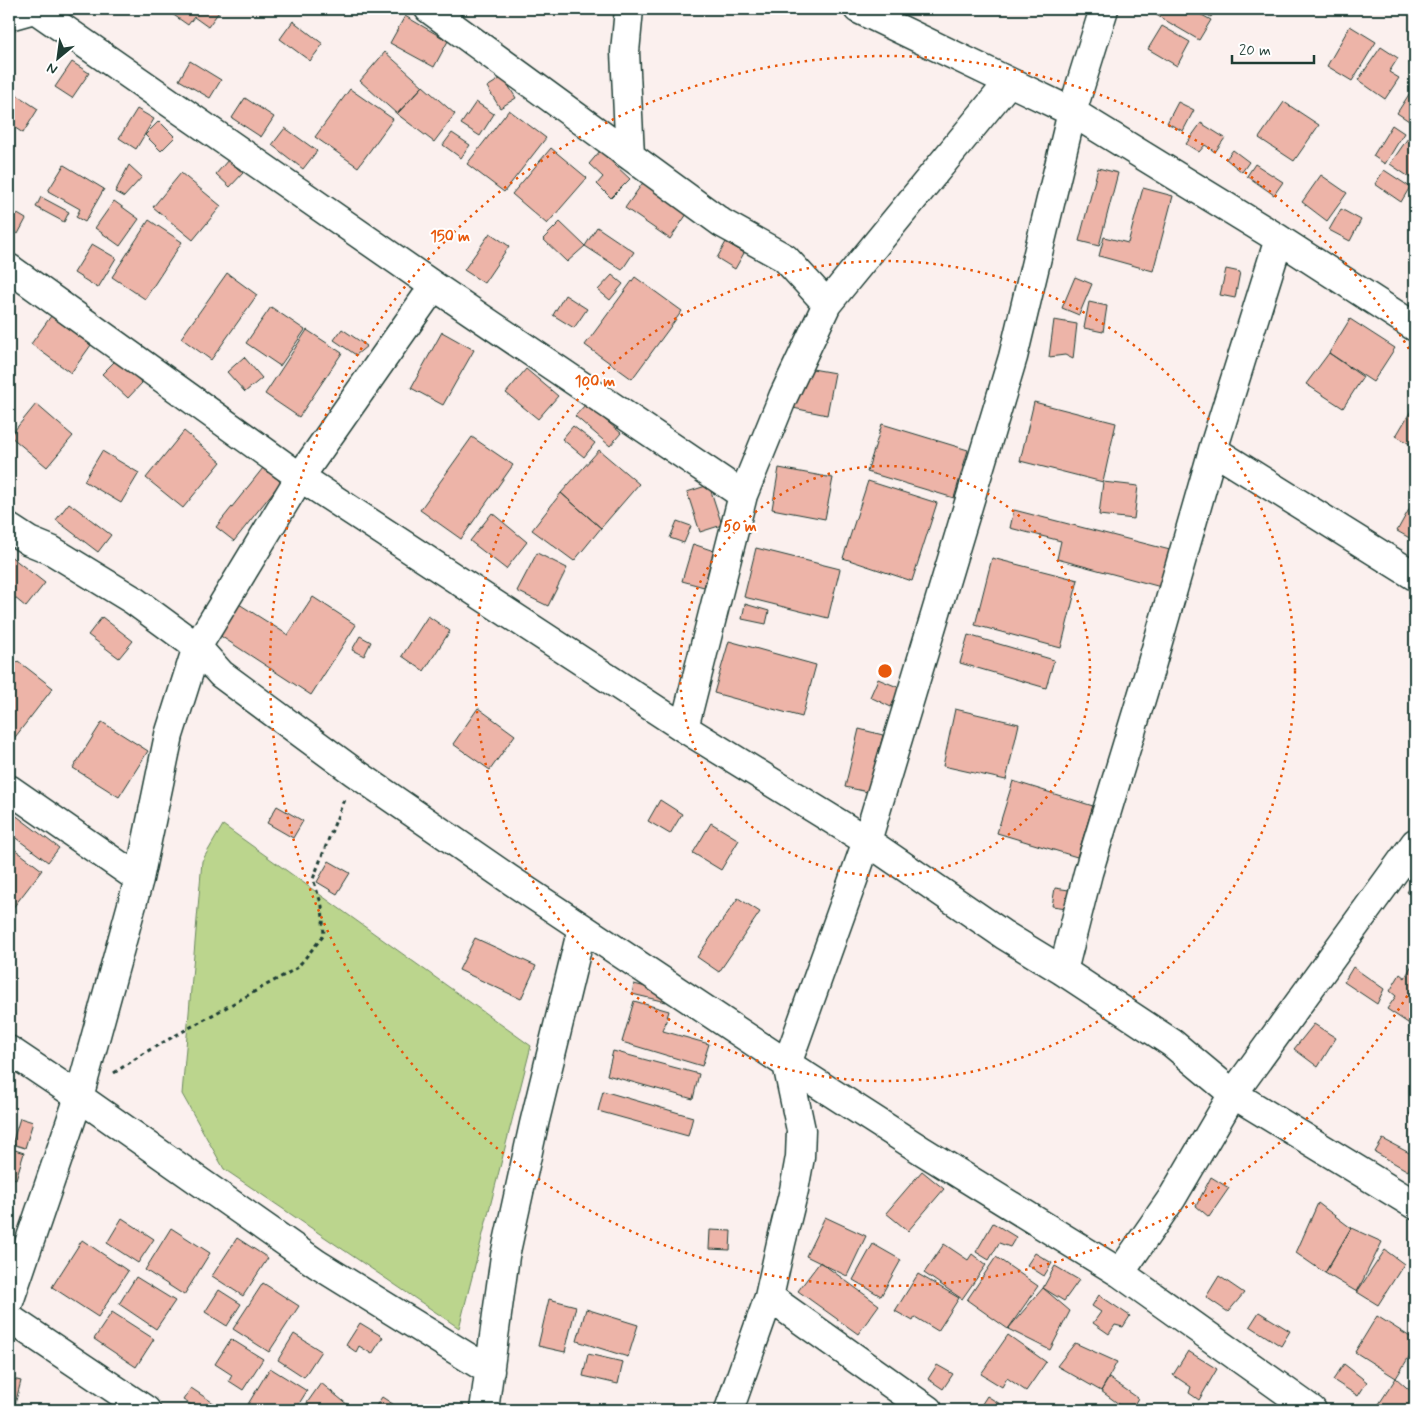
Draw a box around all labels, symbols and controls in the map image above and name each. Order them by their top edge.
north arrow [32,32,82,82]
scale bar [1232,32,1314,64]
text: 20 m [1239,41,1271,61]
text: N [44,58,61,79]
text: 150 m [430,227,470,247]
text: 100 m [575,372,615,392]
text: 50 m [723,517,757,537]
centre of rings [876,662,894,680]

